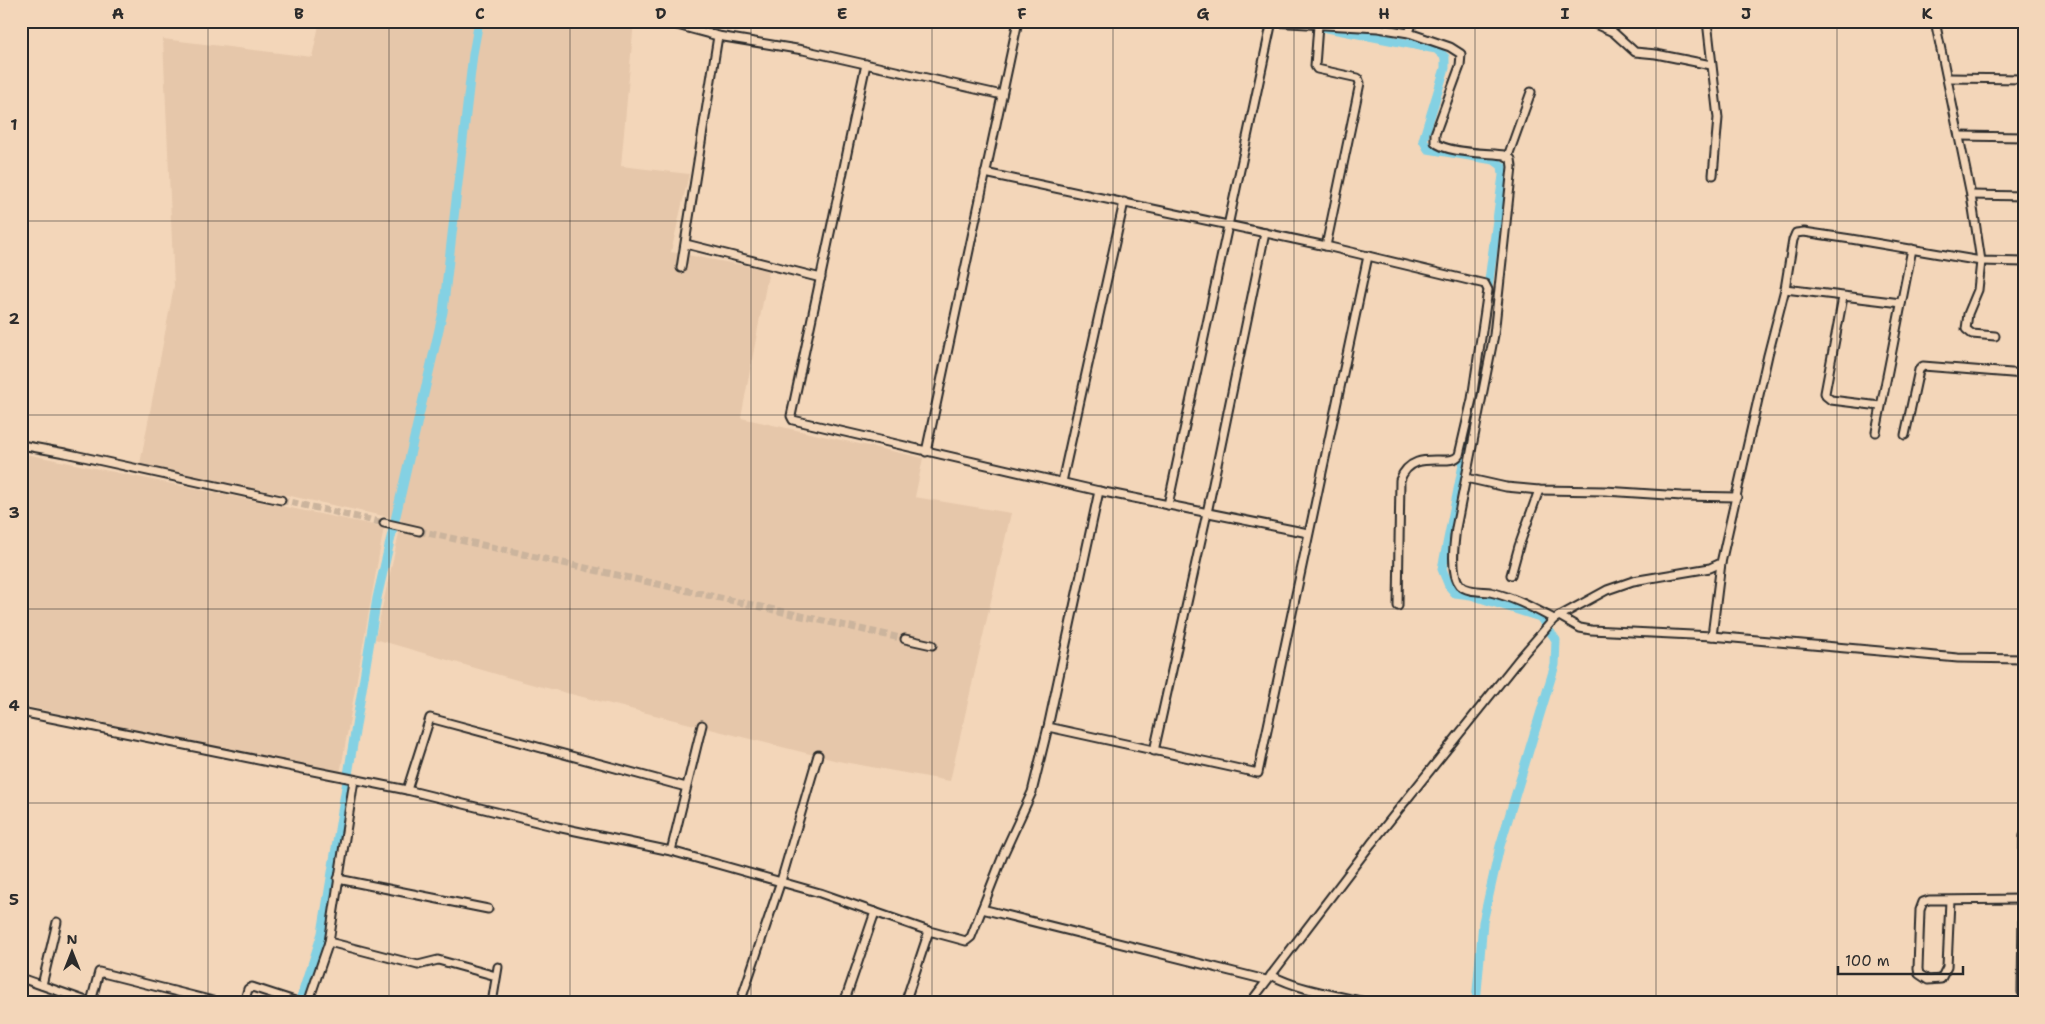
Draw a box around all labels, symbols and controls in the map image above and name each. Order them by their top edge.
text: A [112,3,124,24]
text: B [294,3,304,24]
text: C [475,3,485,24]
text: D [655,3,667,24]
text: E [837,3,847,24]
text: F [1017,3,1027,24]
text: G [1197,3,1210,24]
text: H [1378,3,1390,24]
text: I [1561,3,1570,24]
text: J [1741,3,1751,24]
text: K [1922,3,1933,24]
text: 1 [10,114,18,135]
text: 2 [8,308,20,329]
text: 3 [8,502,20,523]
text: 4 [8,695,20,716]
text: 5 [9,889,19,910]
north arrow [48,926,98,976]
text: N [66,930,78,948]
scale bar [1838,944,1962,976]
text: 100 m [1845,951,1890,971]

